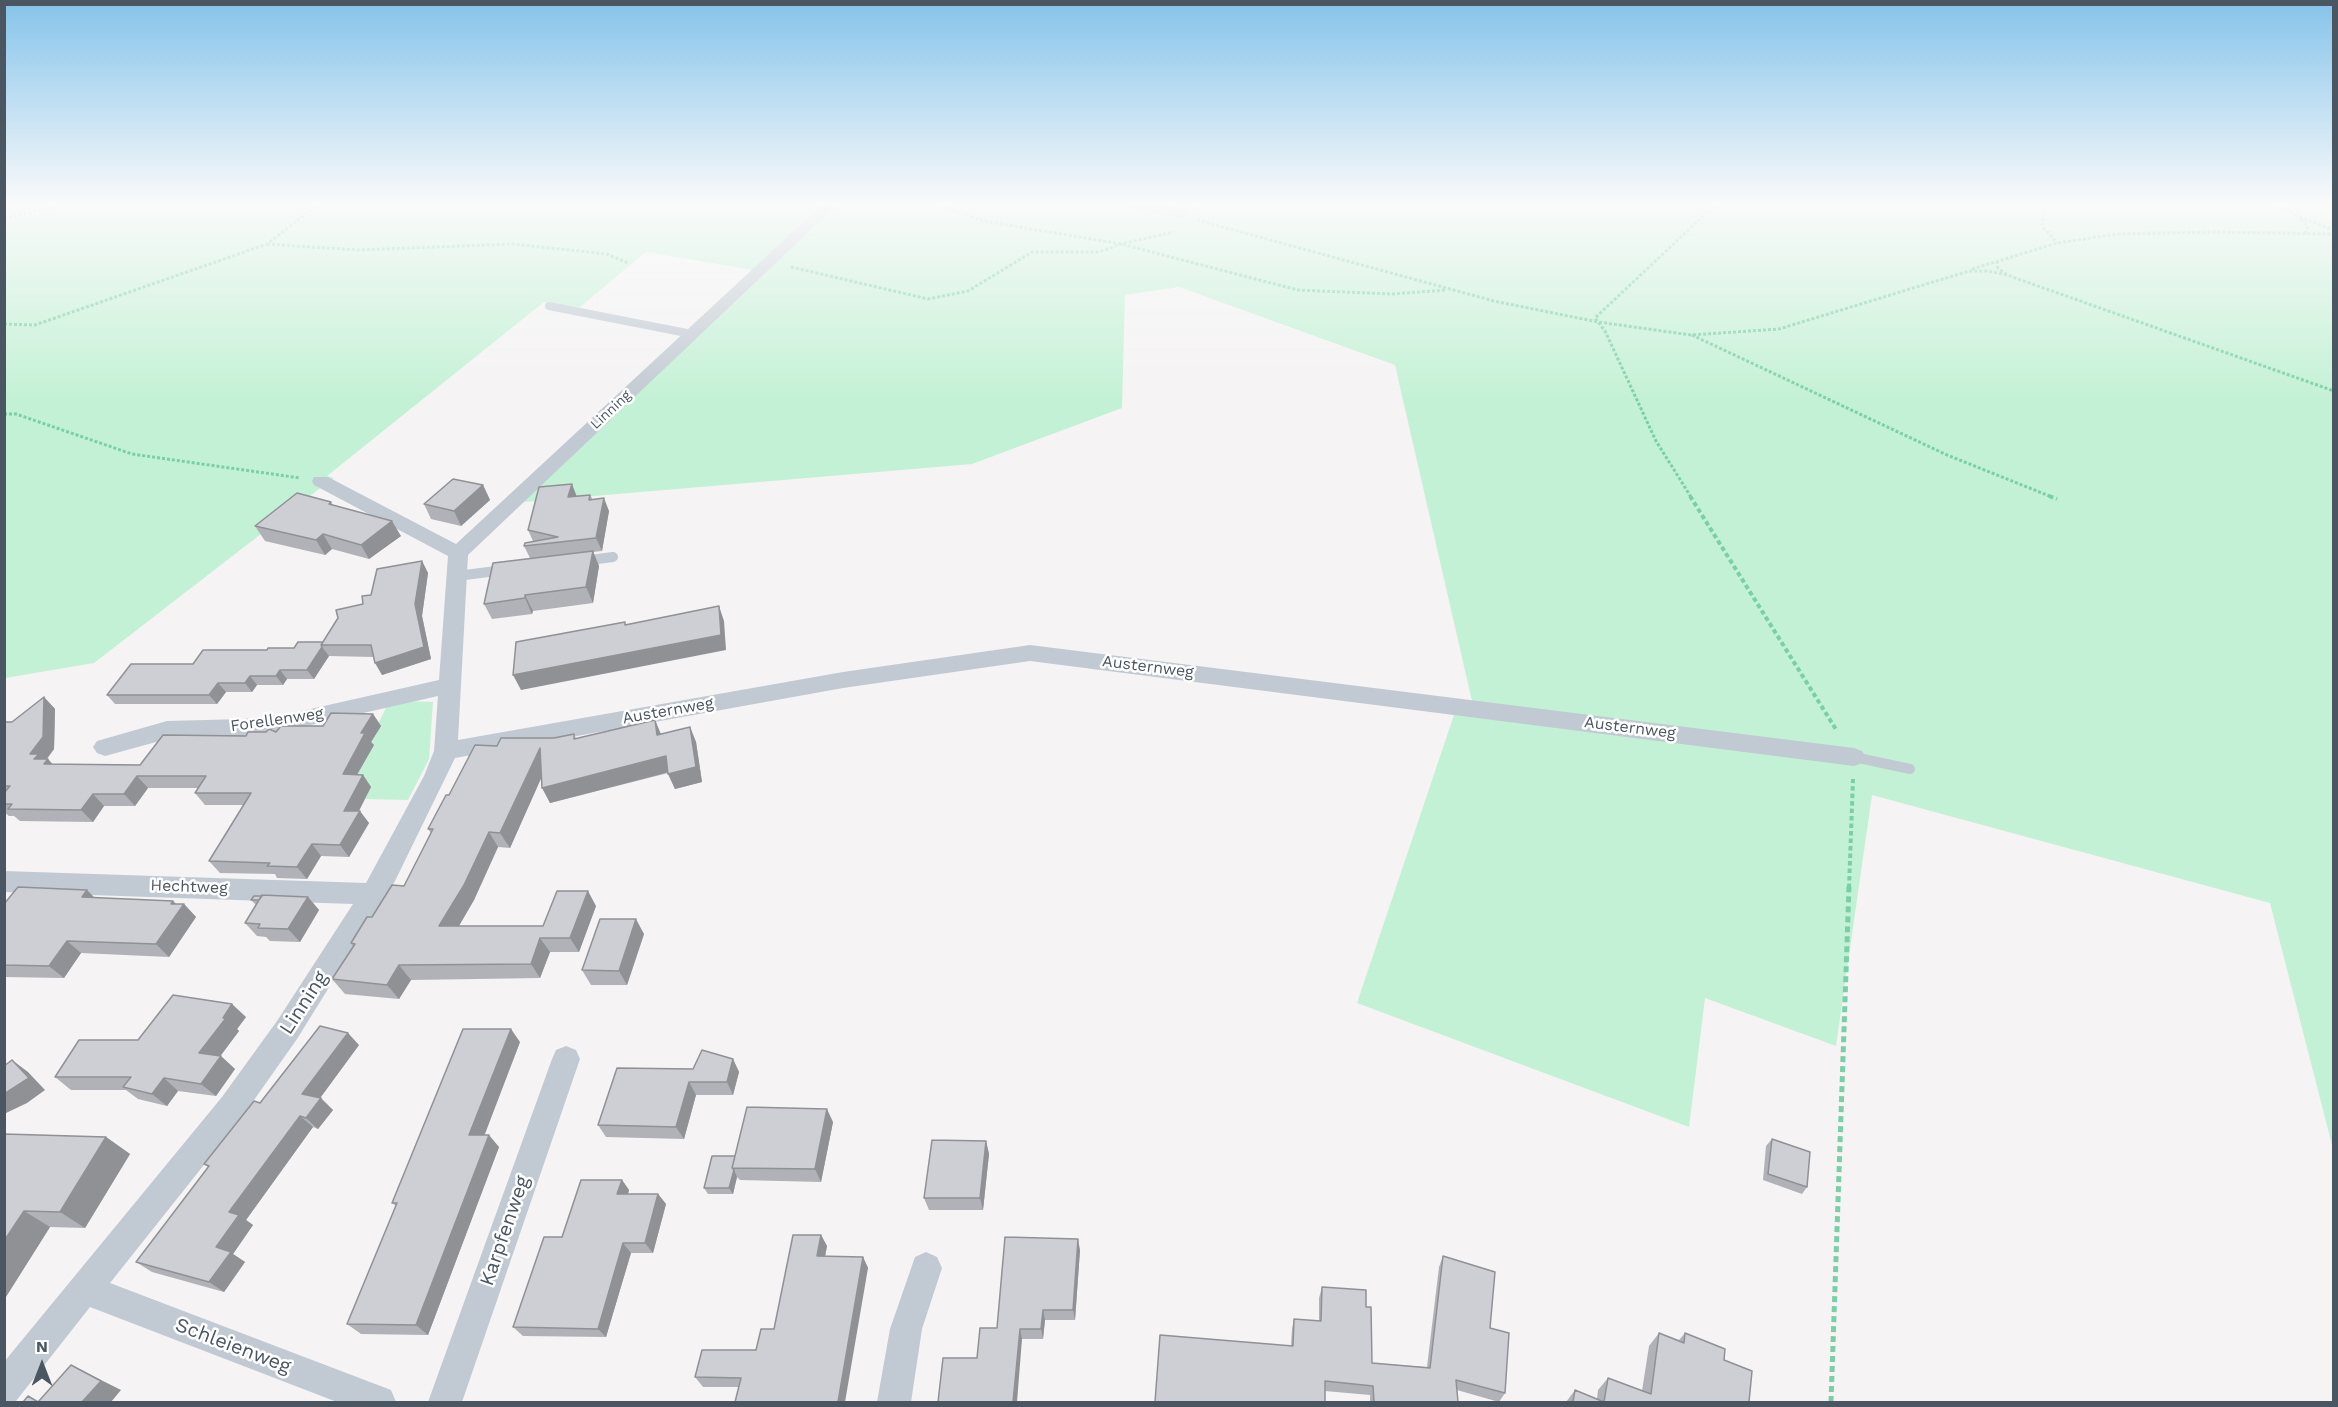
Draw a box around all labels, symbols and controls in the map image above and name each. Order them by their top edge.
street label: Linning [587,387,635,433]
street label: Austernweg [1101,652,1195,682]
street label: Austernweg [621,694,715,728]
street label: Forellenweg [229,704,325,736]
street label: Austernweg [1583,713,1677,743]
street label: Hechtweg [150,876,228,898]
street label: Linning [275,967,333,1039]
street label: Karpfenweg [475,1173,535,1289]
street label: Schleienweg [172,1313,294,1379]
north arrow [12,1335,72,1395]
text: N [36,1337,48,1356]

